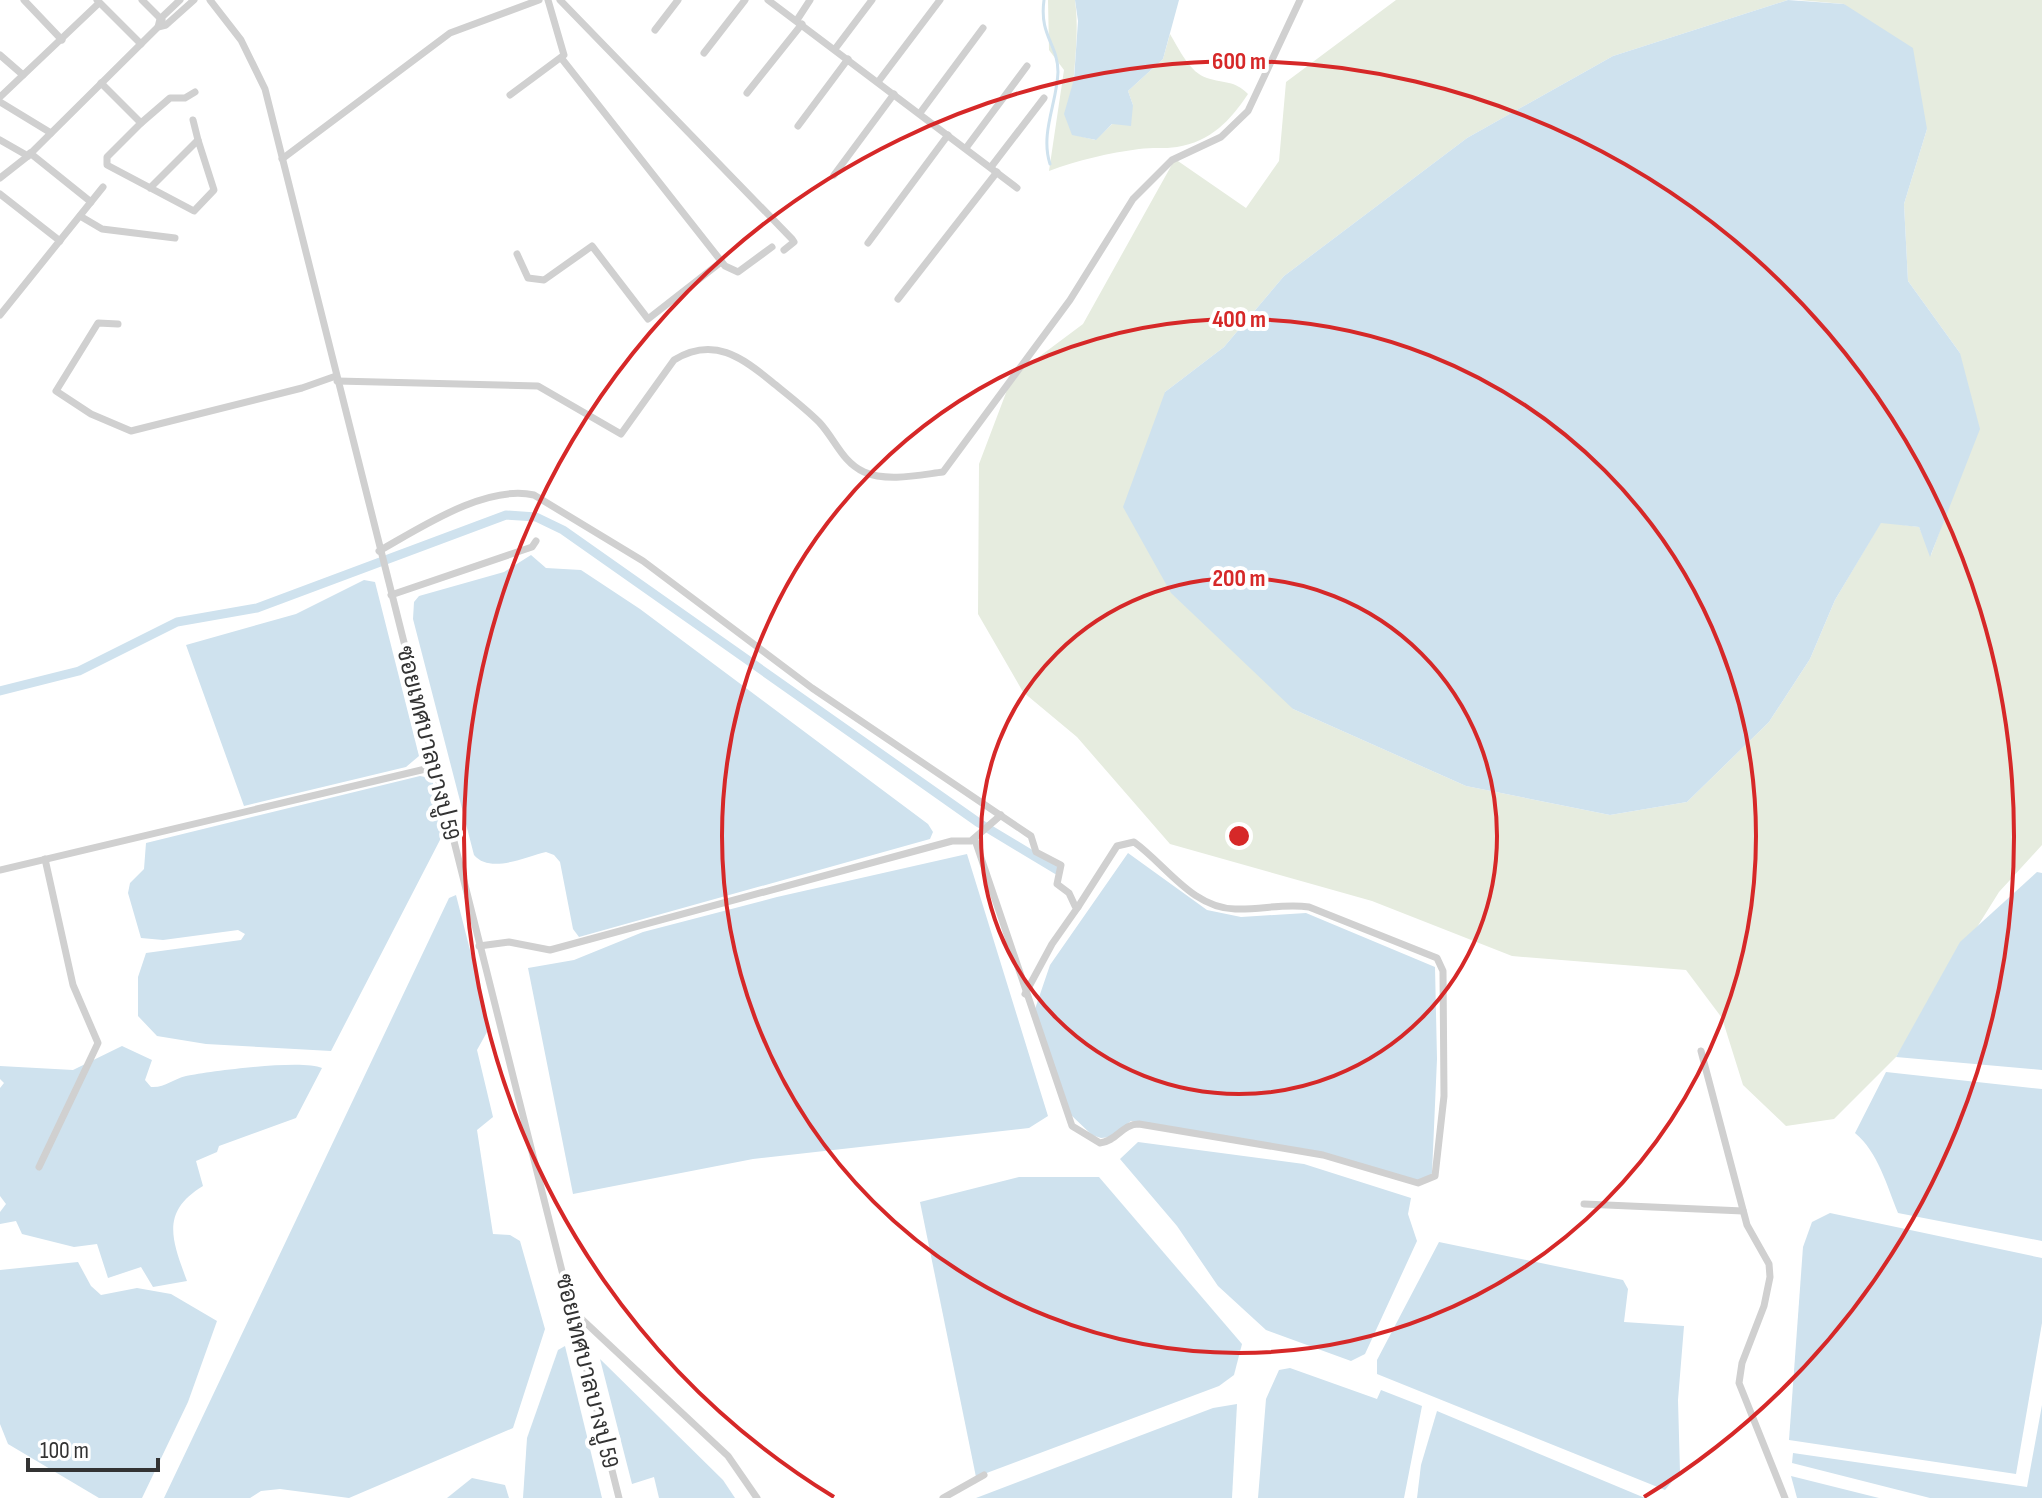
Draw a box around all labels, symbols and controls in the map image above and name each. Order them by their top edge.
text: 600 m [1212,47,1266,76]
text: 400 m [1212,305,1266,334]
text: 200 m [1212,564,1266,593]
street label: ซอยเทศบาลบางปู 59 [388,643,466,844]
centre of rings [1225,822,1253,850]
street label: ซอยเทศบาลบางปู 59 [547,1271,625,1472]
scale bar [28,1422,158,1472]
text: 100 m [40,1436,89,1465]

